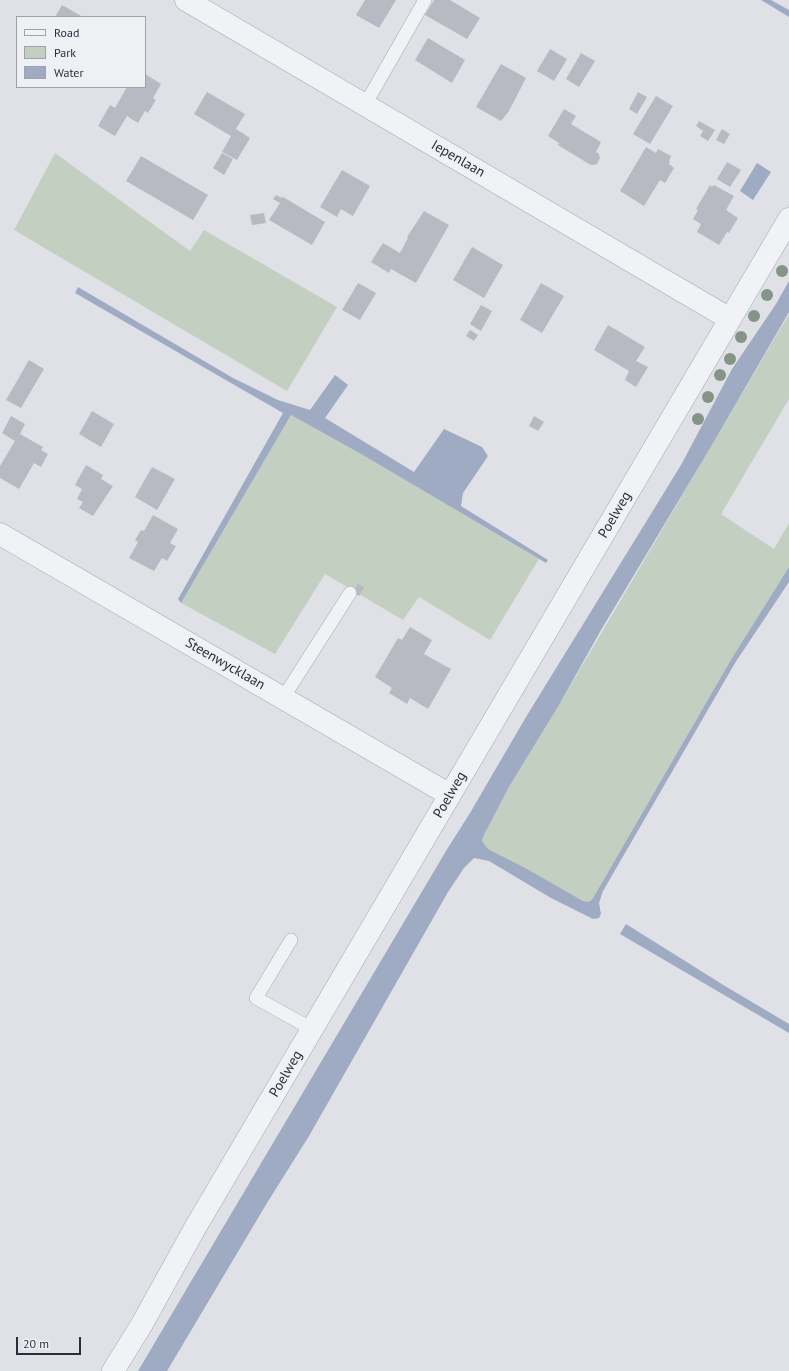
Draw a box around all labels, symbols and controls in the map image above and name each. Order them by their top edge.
legend [16,16,146,88]
text: Road [54,25,79,40]
text: Park [54,45,76,60]
text: Water [54,65,84,80]
street label: Iepenlaan [428,137,488,181]
street label: Poelweg [595,489,635,541]
street label: Steenwycklaan [182,634,268,694]
street label: Poelweg [430,769,470,821]
street label: Poelweg [266,1048,306,1100]
scale bar [18,1329,83,1355]
text: 20 m [23,1336,49,1351]

